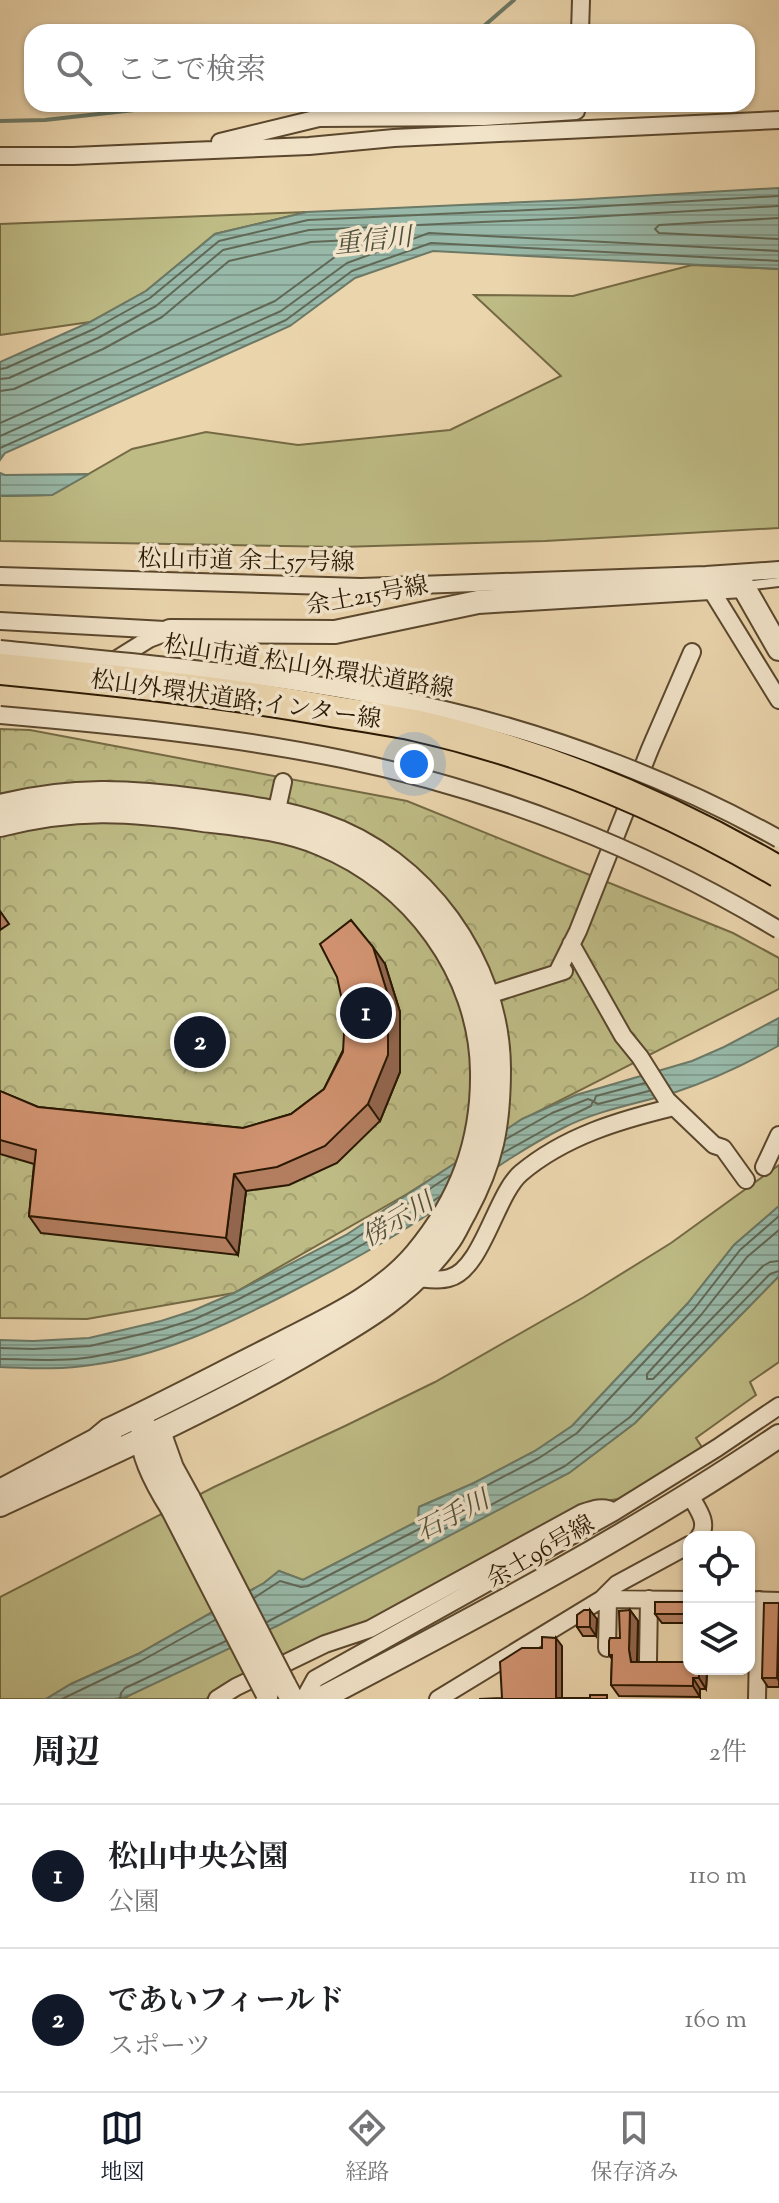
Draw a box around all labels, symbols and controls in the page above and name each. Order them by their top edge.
search box [24,24,755,112]
icon: search [52,46,96,90]
text: ここで検索 [116,50,266,93]
water label: 重信川 [333,220,417,265]
street label: 松山市道 余土57号線 [137,543,355,581]
street label: 余土215号線 [304,569,431,624]
street label: 松山市道 松山外環状道路線 [161,628,456,708]
street label: 松山外環状道路;インター線 [88,664,383,738]
your location [394,744,434,784]
pin: 1 [340,983,392,1043]
pin: 2 [174,1012,226,1072]
water label: 傍示川 [355,1184,444,1257]
water label: 石手川 [410,1482,499,1551]
street label: 余土96号線 [481,1508,601,1597]
map controls [683,1531,755,1675]
button: locate [683,1531,755,1603]
button: layers [683,1603,755,1675]
text: 周辺 [32,1730,100,1779]
text: 2件 [709,1735,747,1772]
text: 松山中央公園 [108,1837,288,1880]
text: 1 [54,1858,62,1895]
text: 110 m [689,1858,747,1895]
text: 公園 [108,1885,160,1922]
text: であいフィールド [108,1981,345,2024]
text: 2 [52,2002,64,2039]
text: 160 m [684,2002,747,2039]
text: スポーツ [108,2029,211,2066]
tab: 地図 [100,2106,145,2190]
tab: 経路 [345,2106,390,2190]
tab: 保存済み [590,2106,679,2190]

